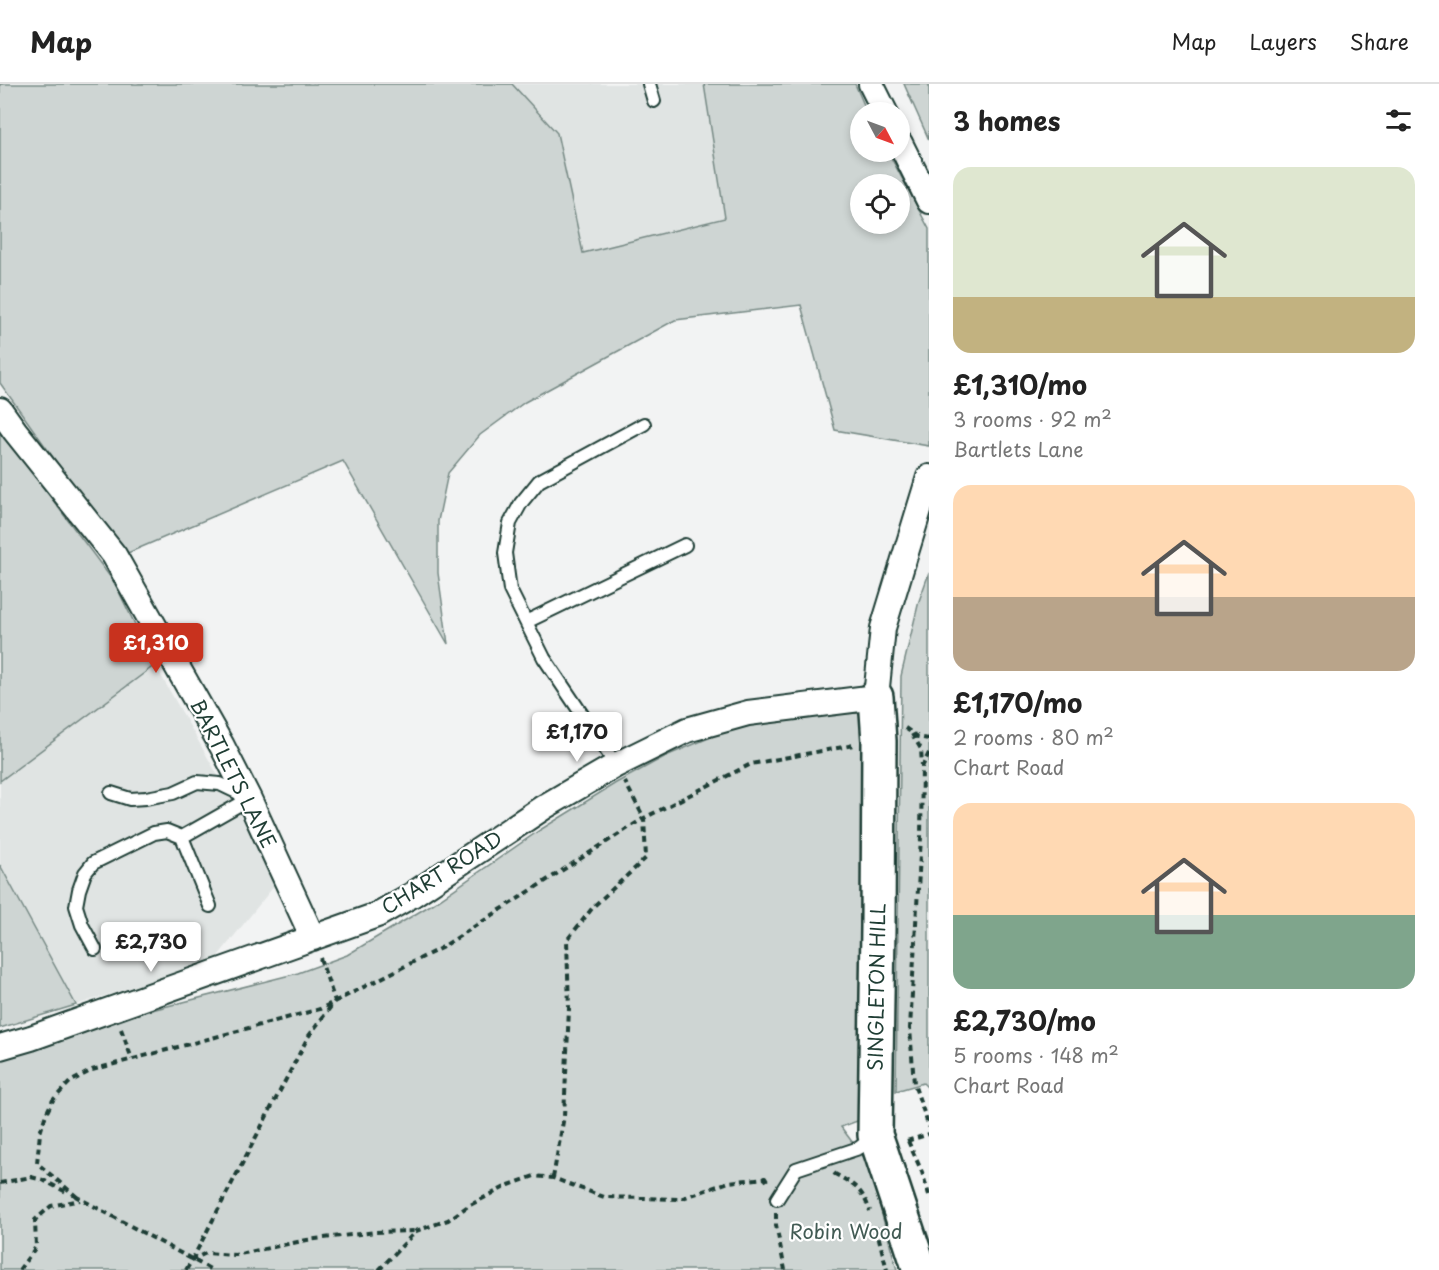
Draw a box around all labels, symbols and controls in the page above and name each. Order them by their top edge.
text: Map [30,20,92,63]
text: Map [1172,25,1216,57]
text: Layers [1249,25,1317,57]
text: Share [1350,25,1409,57]
text: 3 homes [953,101,1060,140]
north arrow [850,102,910,162]
map controls [850,102,910,234]
icon: filters [1382,104,1415,137]
button: locate [850,174,910,234]
icon: home [1130,206,1238,314]
text: £1,310/mo [953,365,1087,404]
text: 3 rooms · 92 m² [953,404,1112,434]
text: Bartlets Lane [953,434,1084,464]
icon: home [1130,524,1238,632]
pin: £1,310 [107,623,205,674]
text: £1,310 [123,627,189,657]
text: £1,170/mo [953,683,1082,722]
street label: BARTLETS LANE [183,694,284,853]
pin: £1,170 [528,712,626,763]
text: £1,170 [546,716,608,746]
text: 2 rooms · 80 m² [953,722,1114,752]
text: Chart Road [953,752,1064,782]
street label: CHART ROAD [375,823,508,921]
icon: home [1130,842,1238,950]
street label: SINGLETON HILL [860,903,892,1071]
pin: £2,730 [102,922,200,973]
text: £2,730 [115,926,187,956]
text: £2,730/mo [953,1001,1096,1040]
text: 5 rooms · 148 m² [953,1040,1119,1070]
text: Chart Road [953,1070,1064,1100]
park label: Robin Wood [789,1216,903,1246]

